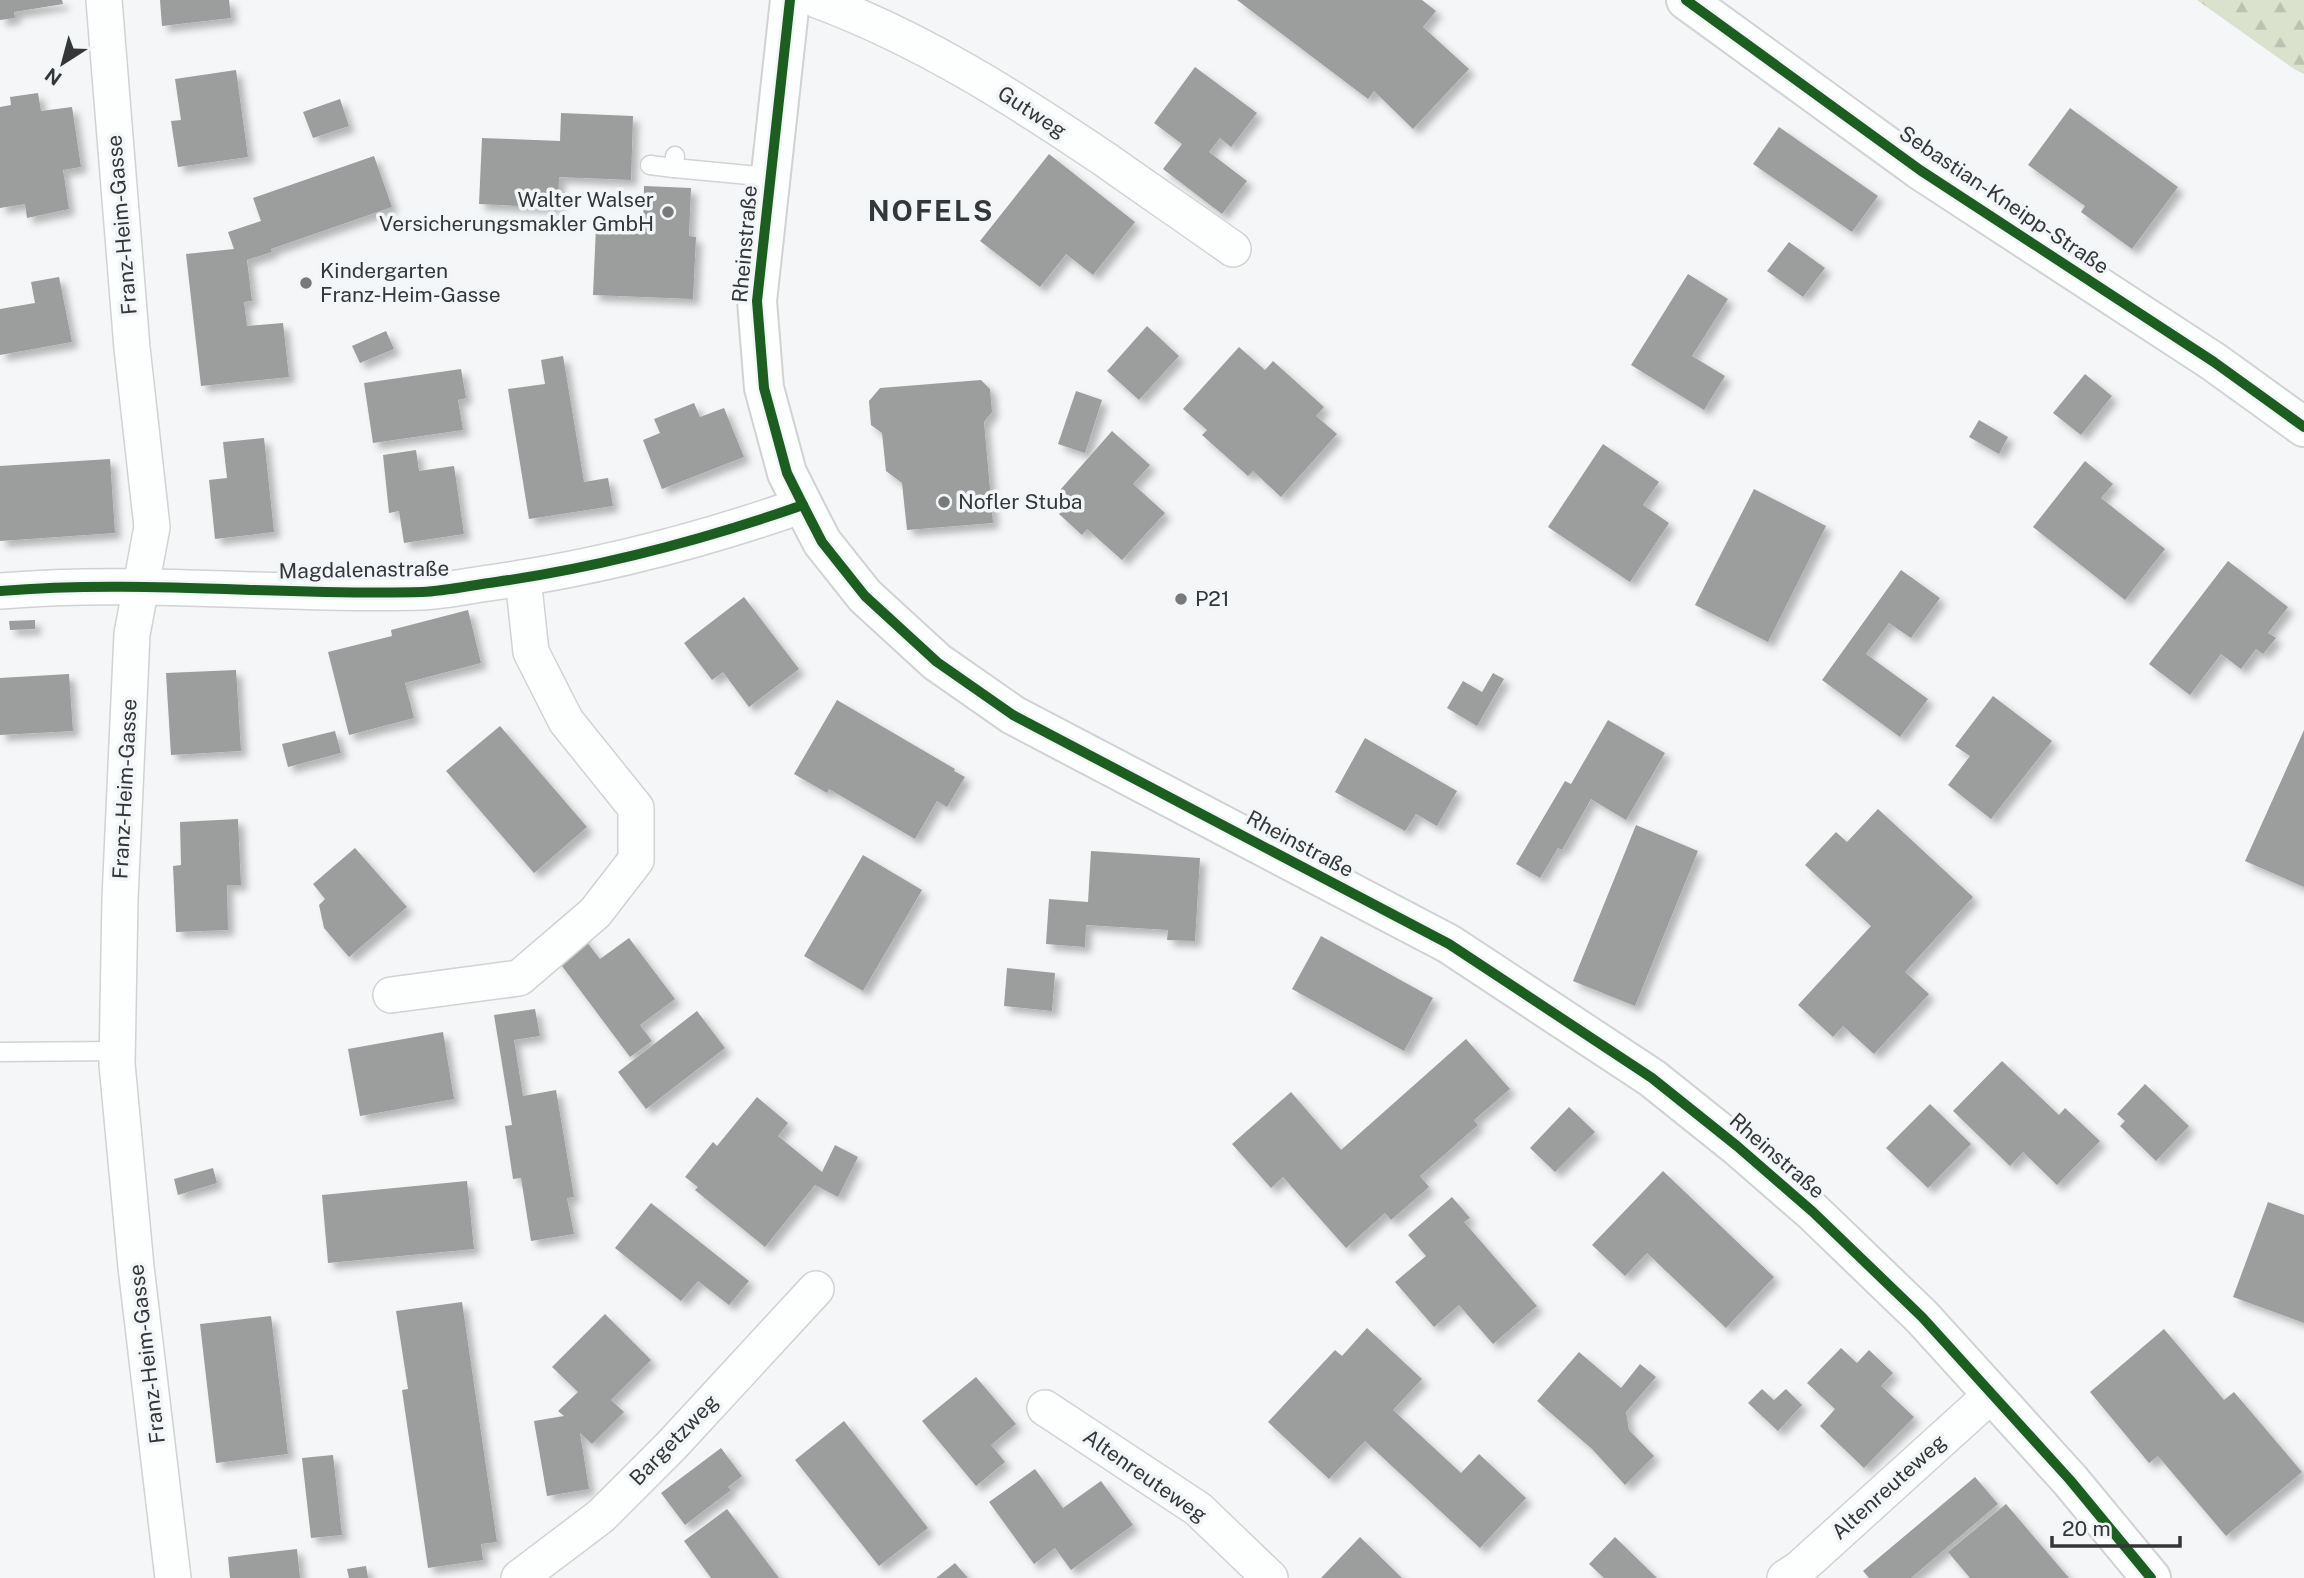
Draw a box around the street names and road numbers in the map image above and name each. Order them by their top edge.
street label: Gutweg [993,80,1071,143]
street label: Sebastian-Kneipp-Straße [1895,120,2114,279]
street label: Franz-Heim-Gasse [101,134,142,316]
street label: Rheinstraße [727,184,762,304]
street label: Magdalenastraße [278,556,450,583]
street label: Franz-Heim-Gasse [107,698,142,880]
street label: Rheinstraße [1242,805,1358,882]
street label: Rheinstraße [1725,1108,1830,1204]
street label: Franz-Heim-Gasse [123,1263,170,1445]
street label: Bargetzweg [624,1389,723,1490]
street label: Altenreuteweg [1079,1424,1212,1527]
street label: Altenreuteweg [1826,1429,1951,1544]

